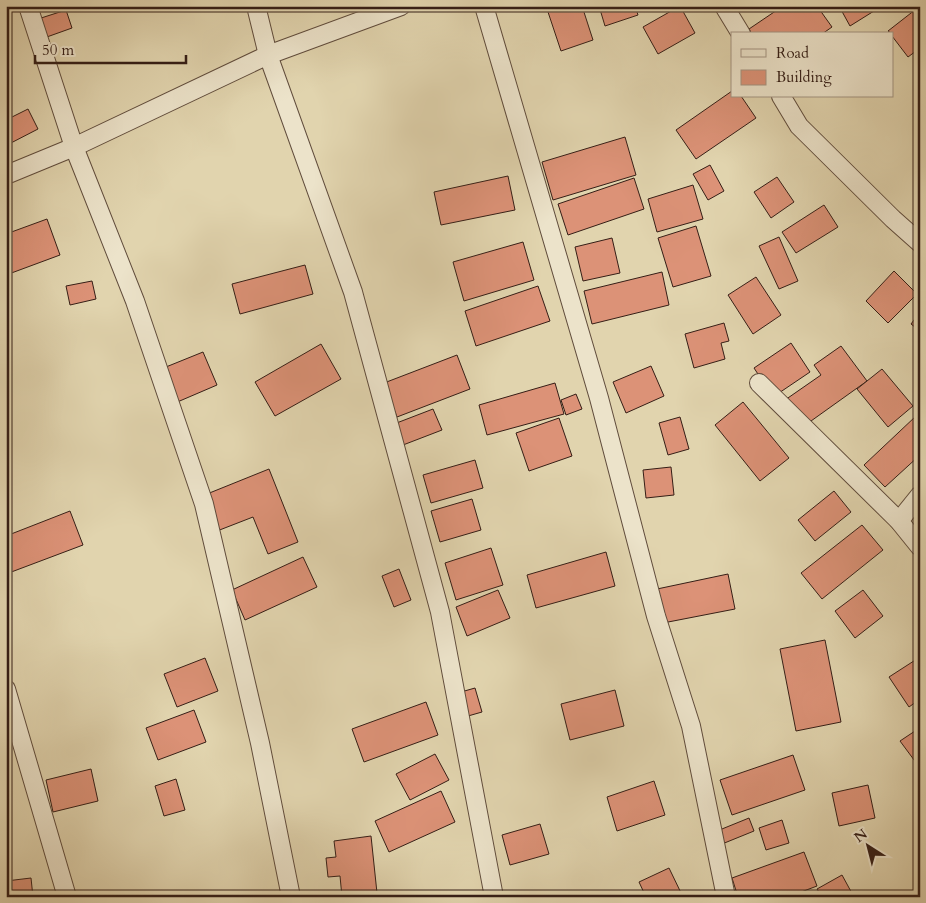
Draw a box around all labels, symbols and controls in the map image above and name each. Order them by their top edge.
scale bar [35,32,186,64]
legend [731,32,894,98]
text: 50 m [42,40,74,60]
text: Road [776,43,809,63]
text: Building [776,67,832,87]
north arrow [844,820,894,870]
text: N [850,825,871,847]

